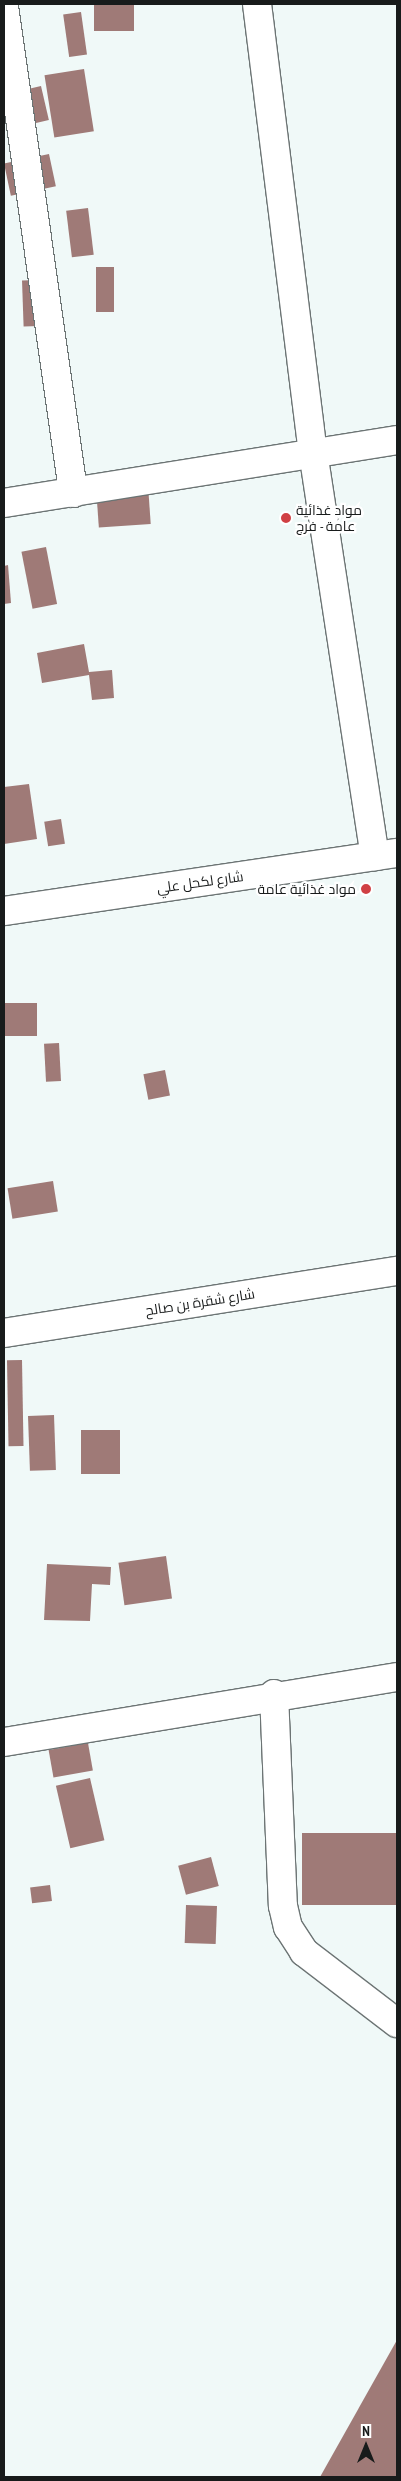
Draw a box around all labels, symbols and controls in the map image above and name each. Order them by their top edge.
place label: مواد غذائية عامة - فرج [296,502,362,534]
marker: مواد غذائية عامة - فرج [280,512,292,524]
street label: شارع لكحل علي [156,868,244,896]
place label: مواد غذائية عامة [257,881,356,897]
marker: مواد غذائية عامة [360,883,372,895]
street label: شارع شقرة بن صالح [144,1285,256,1319]
north arrow [341,2421,391,2471]
text: N [362,2422,370,2440]

